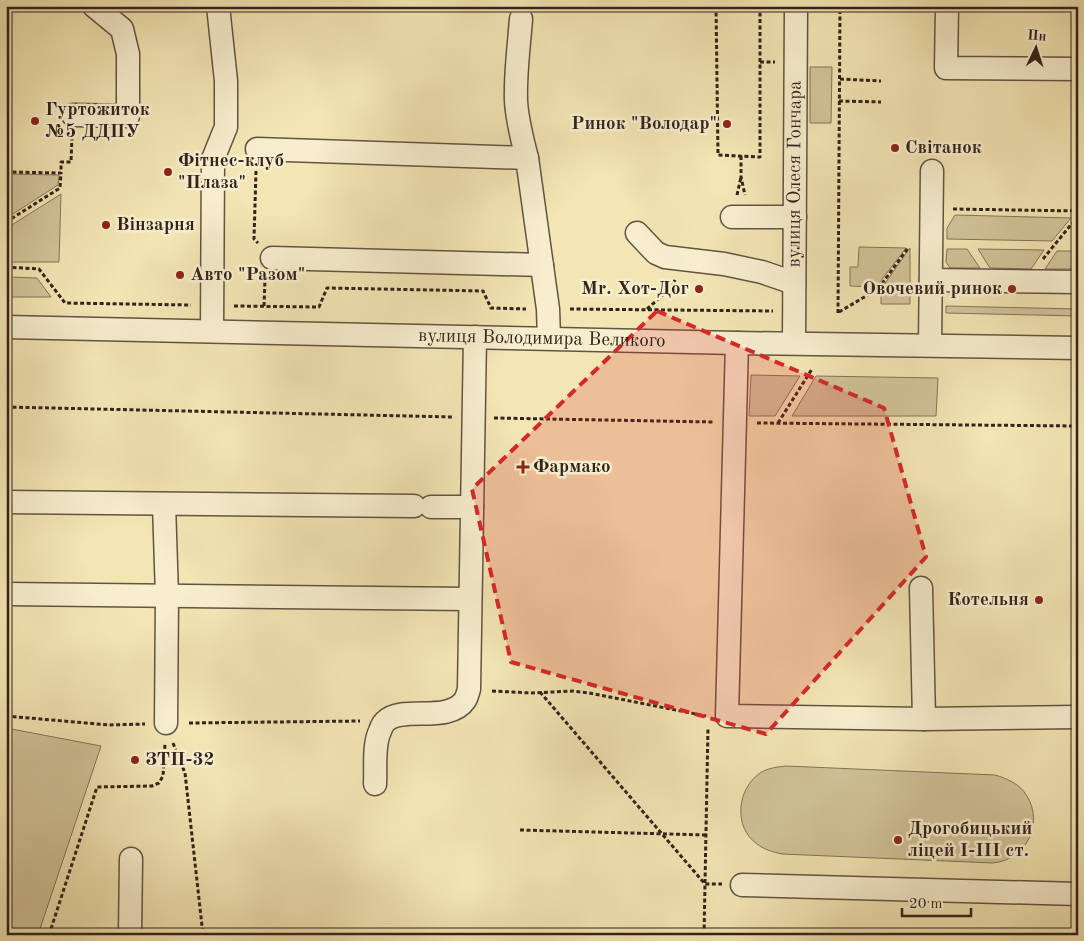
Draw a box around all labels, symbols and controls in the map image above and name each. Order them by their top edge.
north arrow [1012,22,1062,72]
text: Пн [1027,28,1047,44]
street label: вулиця Олеся Гончара [785,80,805,268]
place label: Гуртожиток №5 ДДПУ [45,101,150,142]
marker: Гуртожиток №5 ДДПУ [29,115,41,127]
place label: Ринок "Володар" [571,115,717,134]
marker: Ринок "Володар" [721,118,733,130]
place label: Світанок [905,139,982,158]
marker: Світанок [889,142,901,154]
place label: Фітнес-клуб "Плаза" [178,152,284,193]
marker: Фітнес-клуб "Плаза" [162,166,174,178]
place label: Вінзарня [116,216,195,235]
marker: Вінзарня [100,219,112,231]
place label: Авто "Разом" [190,266,305,285]
marker: Авто "Разом" [174,269,186,281]
place label: Mr. Хот-Дог [581,280,689,299]
place label: Овочевий ринок [862,280,1002,299]
marker: Mr. Хот-Дог [693,283,705,295]
marker: Овочевий ринок [1006,283,1018,295]
street label: вулиця Володимира Великого [418,327,666,351]
place label: Фармако [533,458,611,477]
marker: Фармако [517,461,529,473]
place label: Котельня [947,591,1029,610]
marker: Котельня [1033,594,1045,606]
place label: ЗТП-32 [145,751,215,770]
marker: ЗТП-32 [129,754,141,766]
place label: Дрогобицький ліцей І-ІІІ ст. [908,820,1032,861]
marker: Дрогобицький ліцей І-ІІІ ст. [892,834,904,846]
scale bar [902,886,970,918]
text: 20 m [909,897,943,912]

